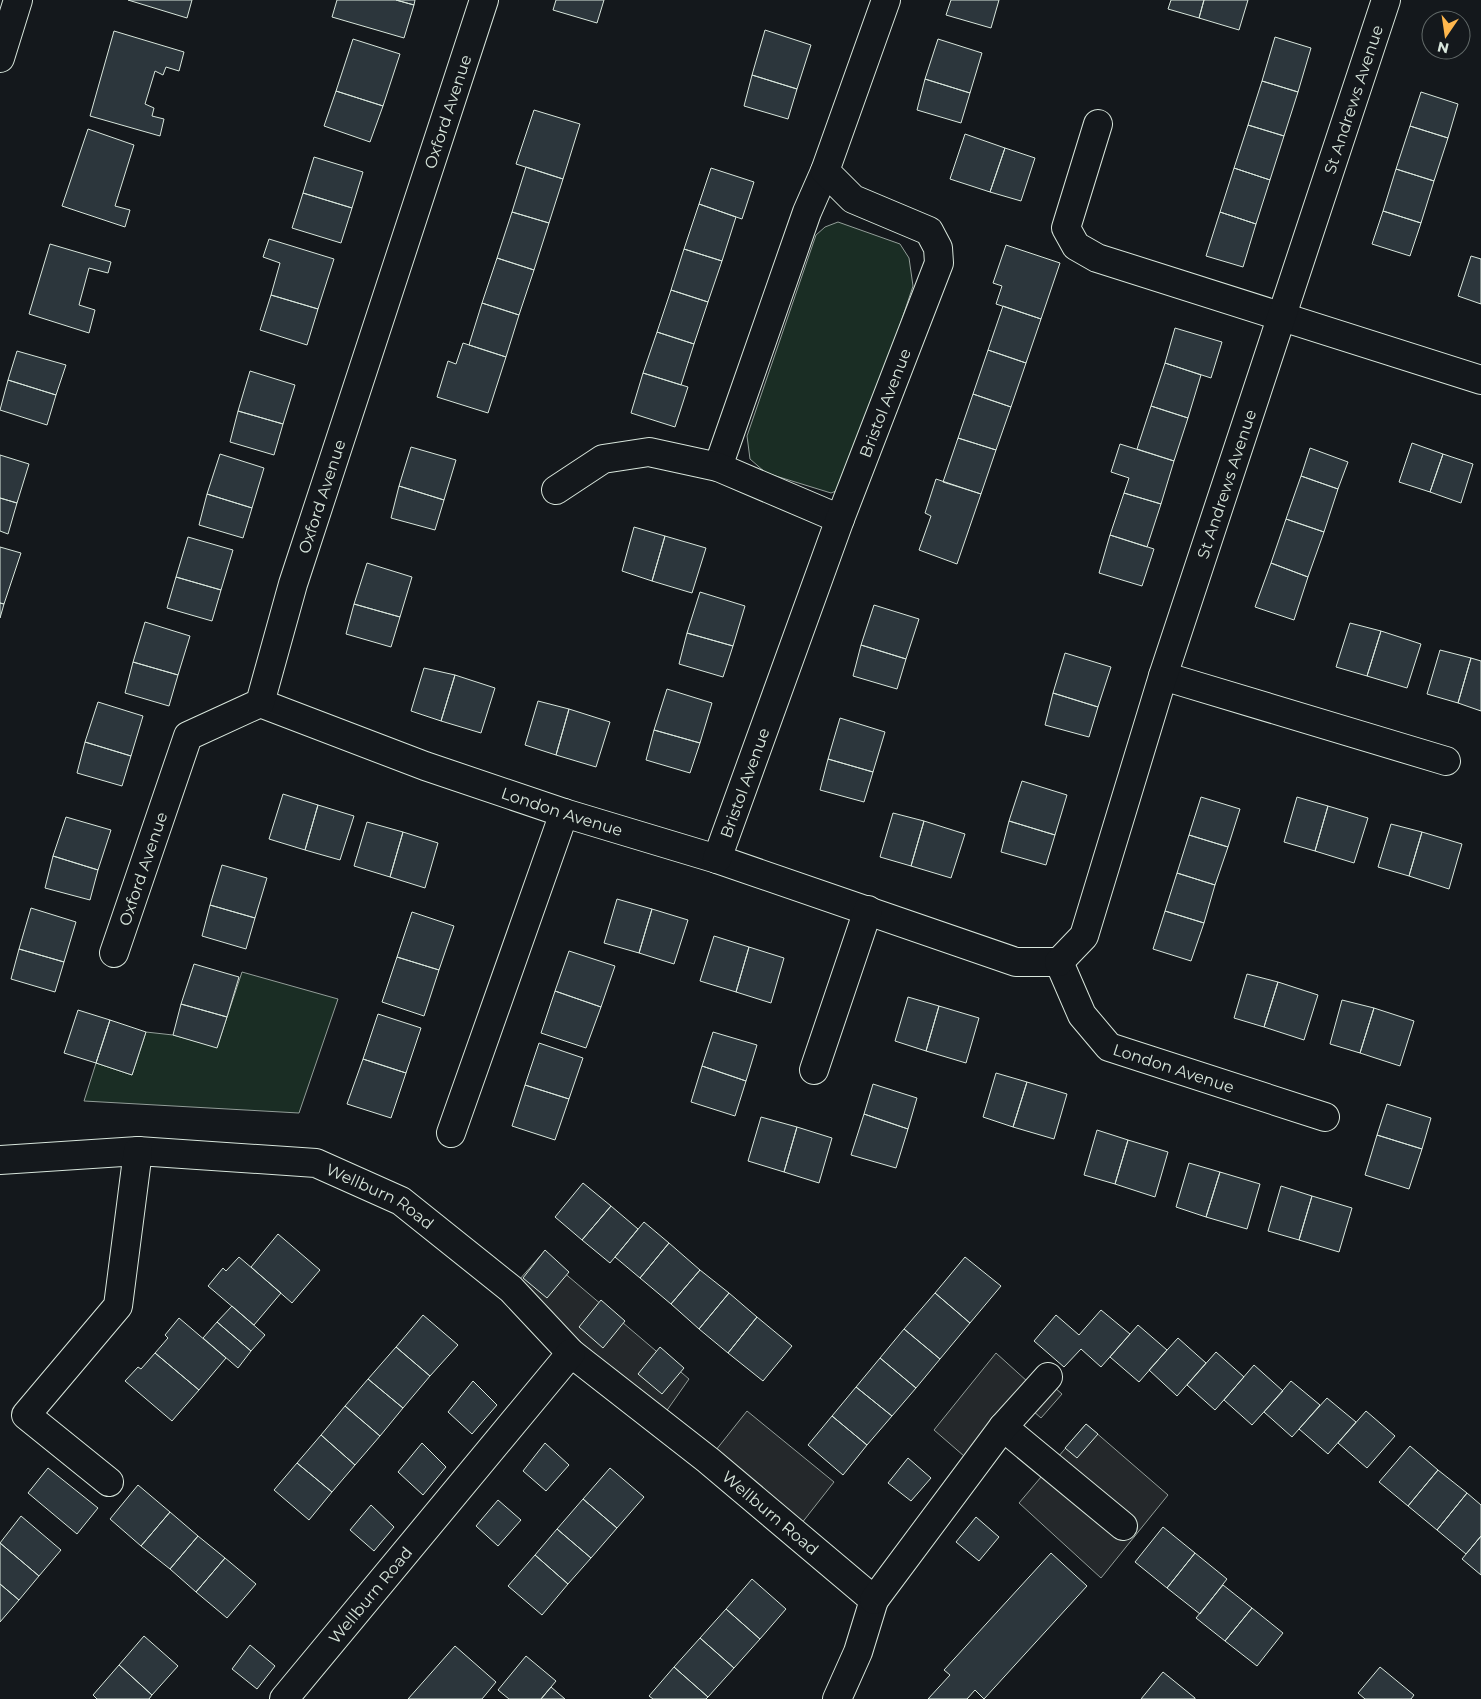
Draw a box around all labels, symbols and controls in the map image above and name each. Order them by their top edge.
north arrow [1421,10,1471,60]
street label: St Andrews Avenue [1320,22,1387,176]
text: N [1436,38,1451,58]
street label: Oxford Avenue [420,52,475,171]
street label: Bristol Avenue [855,346,915,460]
street label: St Andrews Avenue [1193,407,1260,561]
street label: Oxford Avenue [294,437,349,556]
street label: Bristol Avenue [716,725,773,840]
street label: London Avenue [499,783,625,840]
street label: Oxford Avenue [115,809,171,928]
street label: London Avenue [1111,1039,1237,1097]
street label: Wellburn Road [323,1159,438,1233]
street label: Wellburn Road [719,1467,823,1559]
street label: Wellburn Road [325,1543,416,1647]

